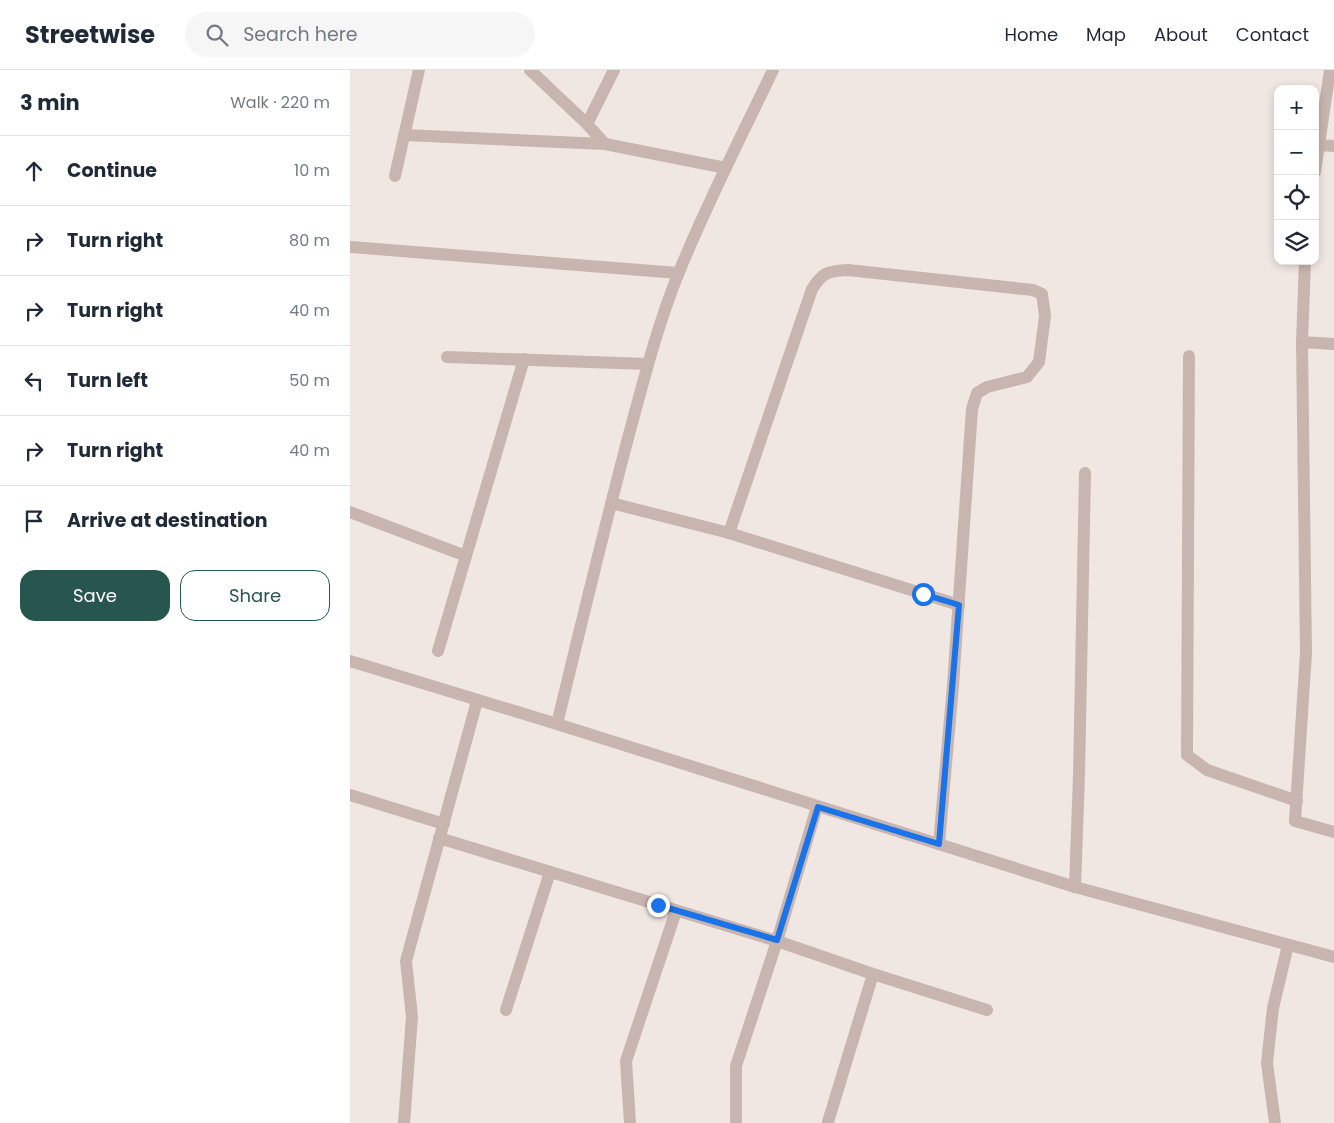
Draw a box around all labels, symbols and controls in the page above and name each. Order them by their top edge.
search box [185,12,535,57]
text: Streetwise [25,18,155,51]
icon: search [203,21,231,49]
text: Search here [243,21,358,48]
text: Home [1004,22,1058,47]
text: Map [1086,22,1126,47]
text: About [1154,22,1208,47]
text: Contact [1236,22,1309,47]
map controls [1274,85,1319,265]
button: + [1274,85,1319,130]
text: 3 min [20,88,80,117]
text: Walk · 220 m [230,91,330,114]
button: − [1274,130,1319,175]
icon: ahead [20,157,48,185]
text: Continue [67,157,157,184]
text: 10 m [294,159,330,182]
button: locate [1274,175,1319,220]
button: layers [1274,220,1319,265]
icon: right [20,227,48,255]
text: Turn right [67,227,163,254]
text: 80 m [289,229,330,252]
icon: right [20,297,48,325]
text: Turn right [67,297,163,324]
text: 40 m [289,299,330,322]
icon: left [20,367,48,395]
text: Turn left [67,367,148,394]
text: 50 m [289,369,330,392]
icon: right [20,437,48,465]
text: Turn right [67,437,163,464]
text: 40 m [289,439,330,462]
icon: arrive [20,507,48,535]
text: Arrive at destination [67,507,268,534]
button: Save [20,570,170,621]
button: Share [180,570,330,621]
route start [912,583,935,606]
route end [647,894,670,917]

